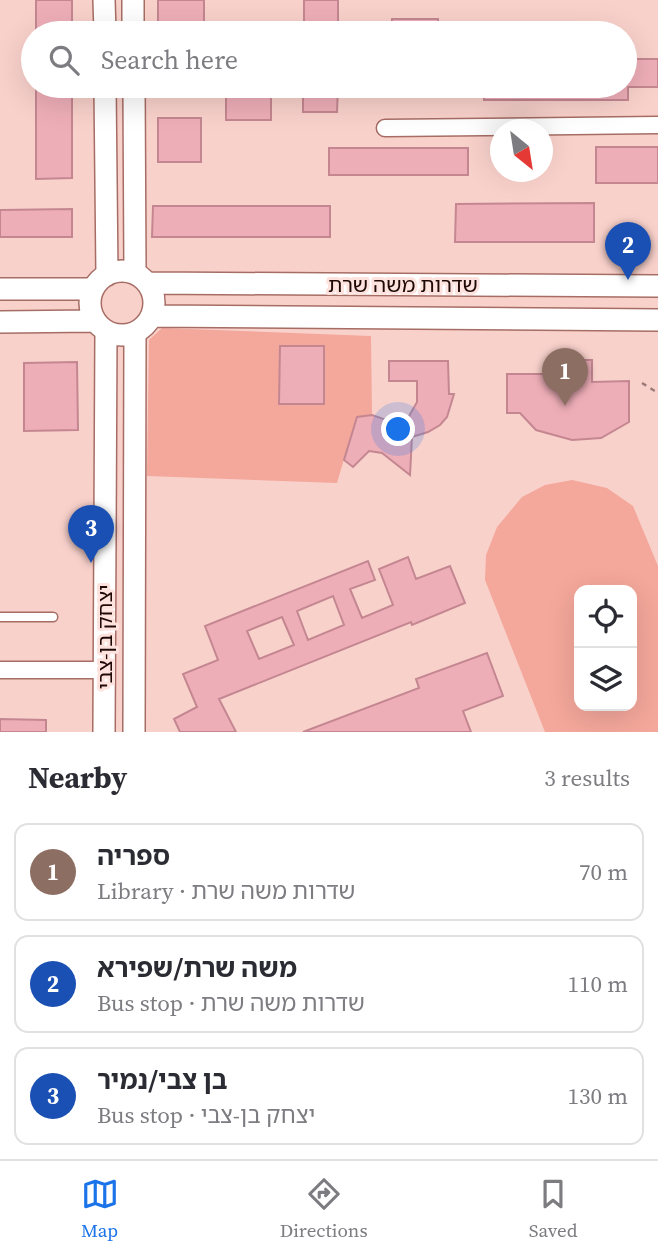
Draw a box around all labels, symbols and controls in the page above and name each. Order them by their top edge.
search box [21,21,637,98]
icon: search [45,41,83,79]
text: Search here [101,42,238,78]
north arrow [490,119,553,182]
pin: 2 [605,222,651,280]
street label: שדרות משה שרת [328,270,478,299]
pin: 1 [542,348,588,406]
your location [381,412,415,446]
pin: 3 [68,505,114,563]
street label: יצחק בן-צבי [90,585,119,689]
map controls [574,585,637,711]
button: locate [574,585,637,648]
button: layers [574,648,637,711]
text: Nearby [28,757,127,798]
text: 3 results [544,762,630,794]
text: ספריה [97,838,170,874]
text: 1 [47,856,59,888]
text: 70 m [579,856,628,888]
text: Library · שדרות משה שרת [97,875,355,907]
text: משה שרת/שפירא [97,950,297,986]
text: 2 [47,968,59,1000]
text: 110 m [567,968,628,1000]
text: Bus stop · שדרות משה שרת [97,987,365,1019]
text: בן צבי/נמיר [97,1062,227,1098]
text: 3 [47,1080,59,1112]
text: 130 m [567,1080,628,1112]
text: Bus stop · יצחק בן-צבי [97,1099,315,1131]
tab: Map [81,1175,119,1243]
tab: Directions [280,1175,368,1243]
tab: Saved [529,1175,577,1243]

